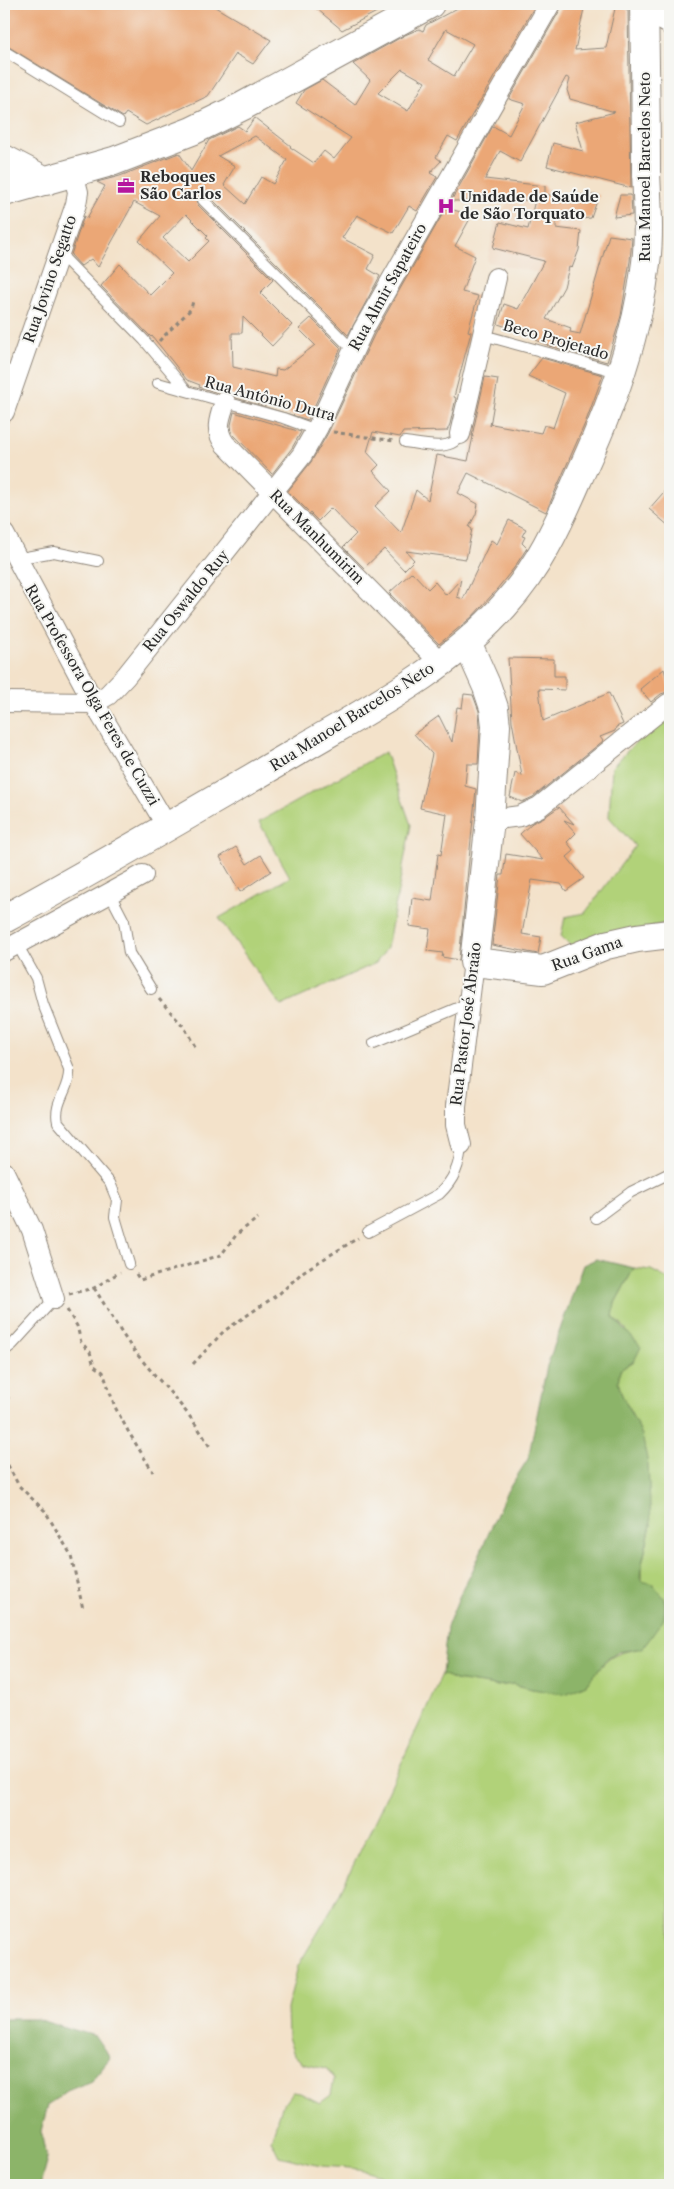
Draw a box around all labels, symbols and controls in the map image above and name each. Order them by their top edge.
street label: Rua Manoel Barcelos Neto [635,72,654,262]
place label: Reboques São Carlos [140,167,221,203]
office icon: Reboques São Carlos [116,176,136,196]
place label: Unidade de Saúde de São Torquato [460,187,599,223]
hospital icon: Unidade de Saúde de São Torquato [436,196,456,216]
street label: Rua Jovino Segatto [19,212,80,345]
street label: Rua Almir Sapateiro [345,220,431,354]
street label: Beco Projetado [501,315,611,364]
street label: Rua Antônio Dutra [203,372,338,425]
street label: Rua Manhumirim [266,485,369,588]
street label: Rua Oswaldo Ruy [139,545,233,656]
street label: Rua Professora Olga Feres de Cuzzi [21,581,164,809]
street label: Rua Manoel Barcelos Neto [266,658,437,775]
street label: Rua Gama [549,932,625,975]
street label: Rua Pastor José Abraão [446,941,485,1107]

